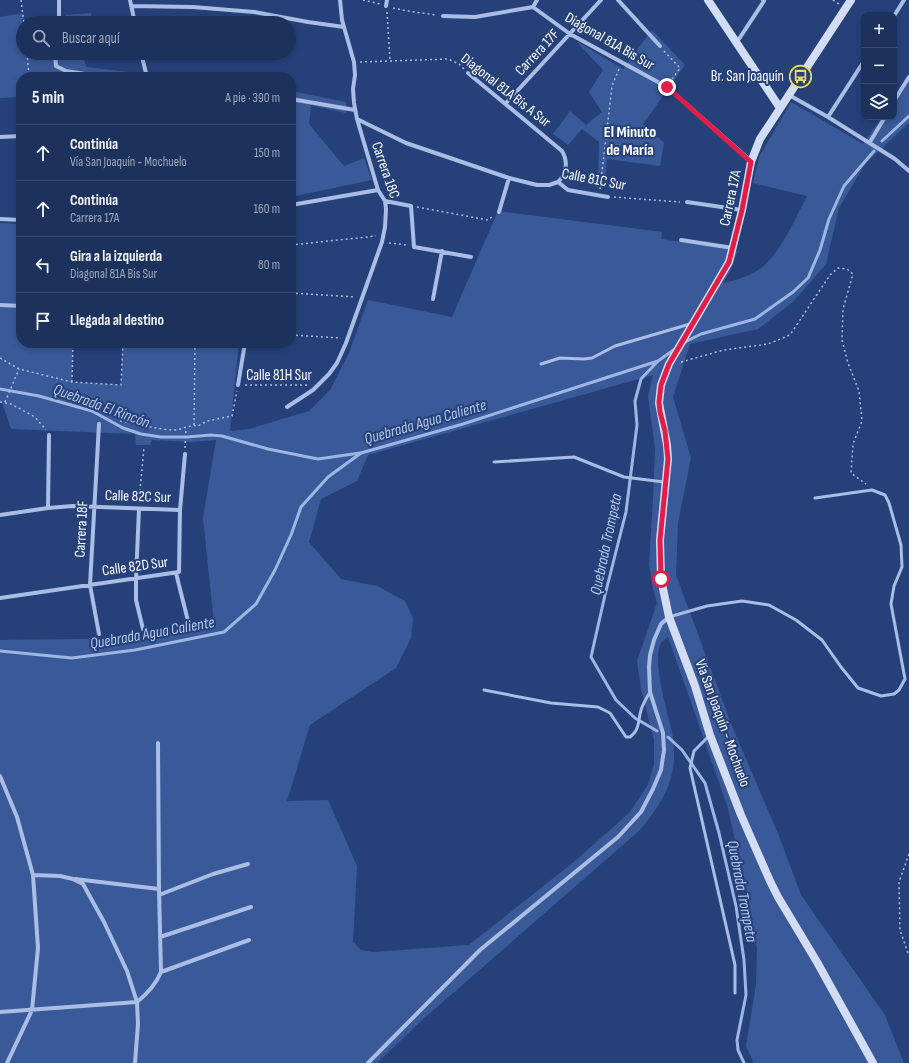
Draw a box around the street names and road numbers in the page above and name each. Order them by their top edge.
street label: Diagonal 81A Bis Sur [561,8,659,75]
street label: Carrera 17F [511,25,564,80]
street label: Diagonal 81A Bis A Sur [457,49,555,132]
street label: Carrera 18C [367,139,404,201]
street label: Calle 81C Sur [560,164,628,195]
street label: Carrera 17A [715,168,746,228]
street label: Calle 81H Sur [246,366,313,385]
street label: Calle 82C Sur [104,486,172,507]
street label: Carrera 18F [71,500,92,558]
street label: Calle 82D Sur [101,552,170,581]
street label: Vía San Joaquín - Mochuelo [691,657,754,790]

